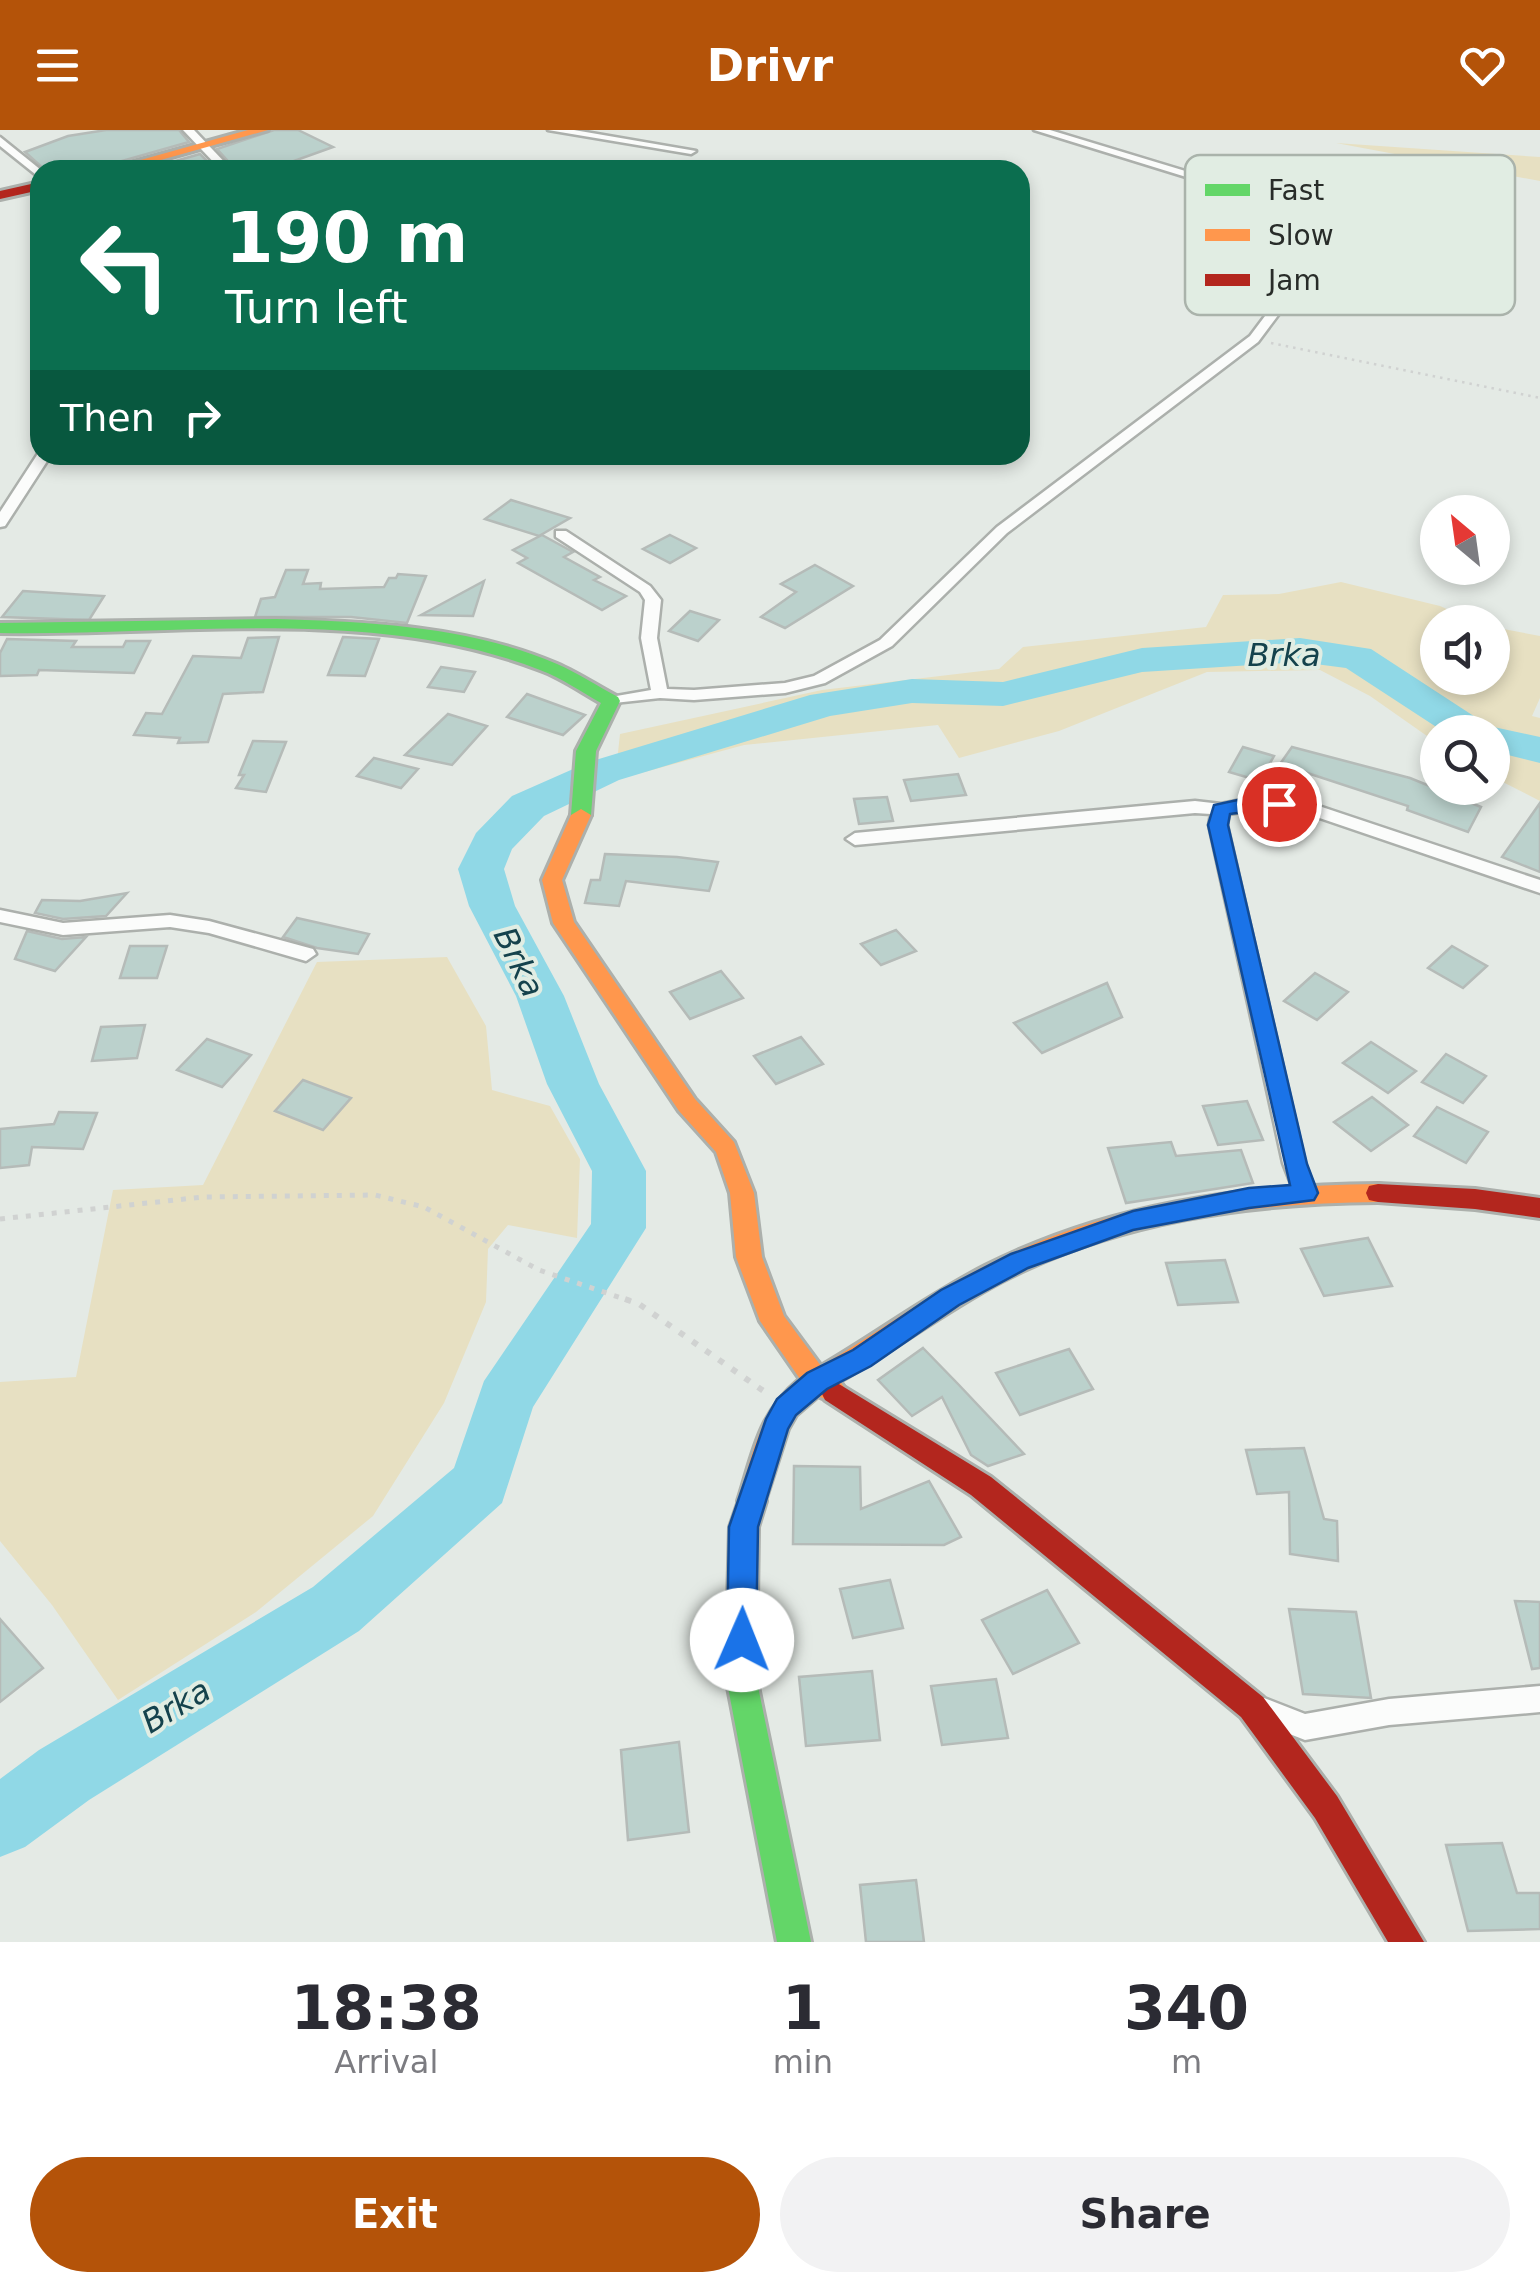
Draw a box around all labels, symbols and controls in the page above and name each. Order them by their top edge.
icon: menu [30,38,85,93]
icon: heart [1455,38,1510,93]
text: Drivr [707,39,833,92]
legend [1185,155,1515,315]
text: Fast [1268,174,1324,207]
text: 190 m [225,197,468,279]
icon: left [60,200,190,330]
text: Slow [1268,219,1334,252]
text: Jam [1266,264,1321,297]
text: Turn left [225,281,408,334]
icon: right [175,390,230,445]
text: Then [60,396,155,440]
north arrow [1420,495,1510,585]
map controls [1420,495,1510,805]
button: sound [1420,605,1510,695]
water label: Brka [1247,636,1321,674]
button: search [1420,715,1510,805]
pin [1237,762,1322,847]
icon: arrive [1252,777,1307,832]
water label: Brka [486,921,552,1003]
position arrow [690,1588,794,1692]
water label: Brka [135,1671,217,1741]
text: 18:38 [291,1973,482,2043]
text: 1 [782,1973,824,2043]
text: 340 [1124,1973,1249,2043]
text: Arrival [334,2043,438,2081]
text: min [773,2043,833,2081]
text: m [1171,2043,1202,2081]
button: Exit [30,2157,760,2272]
button: Share [780,2157,1510,2272]

